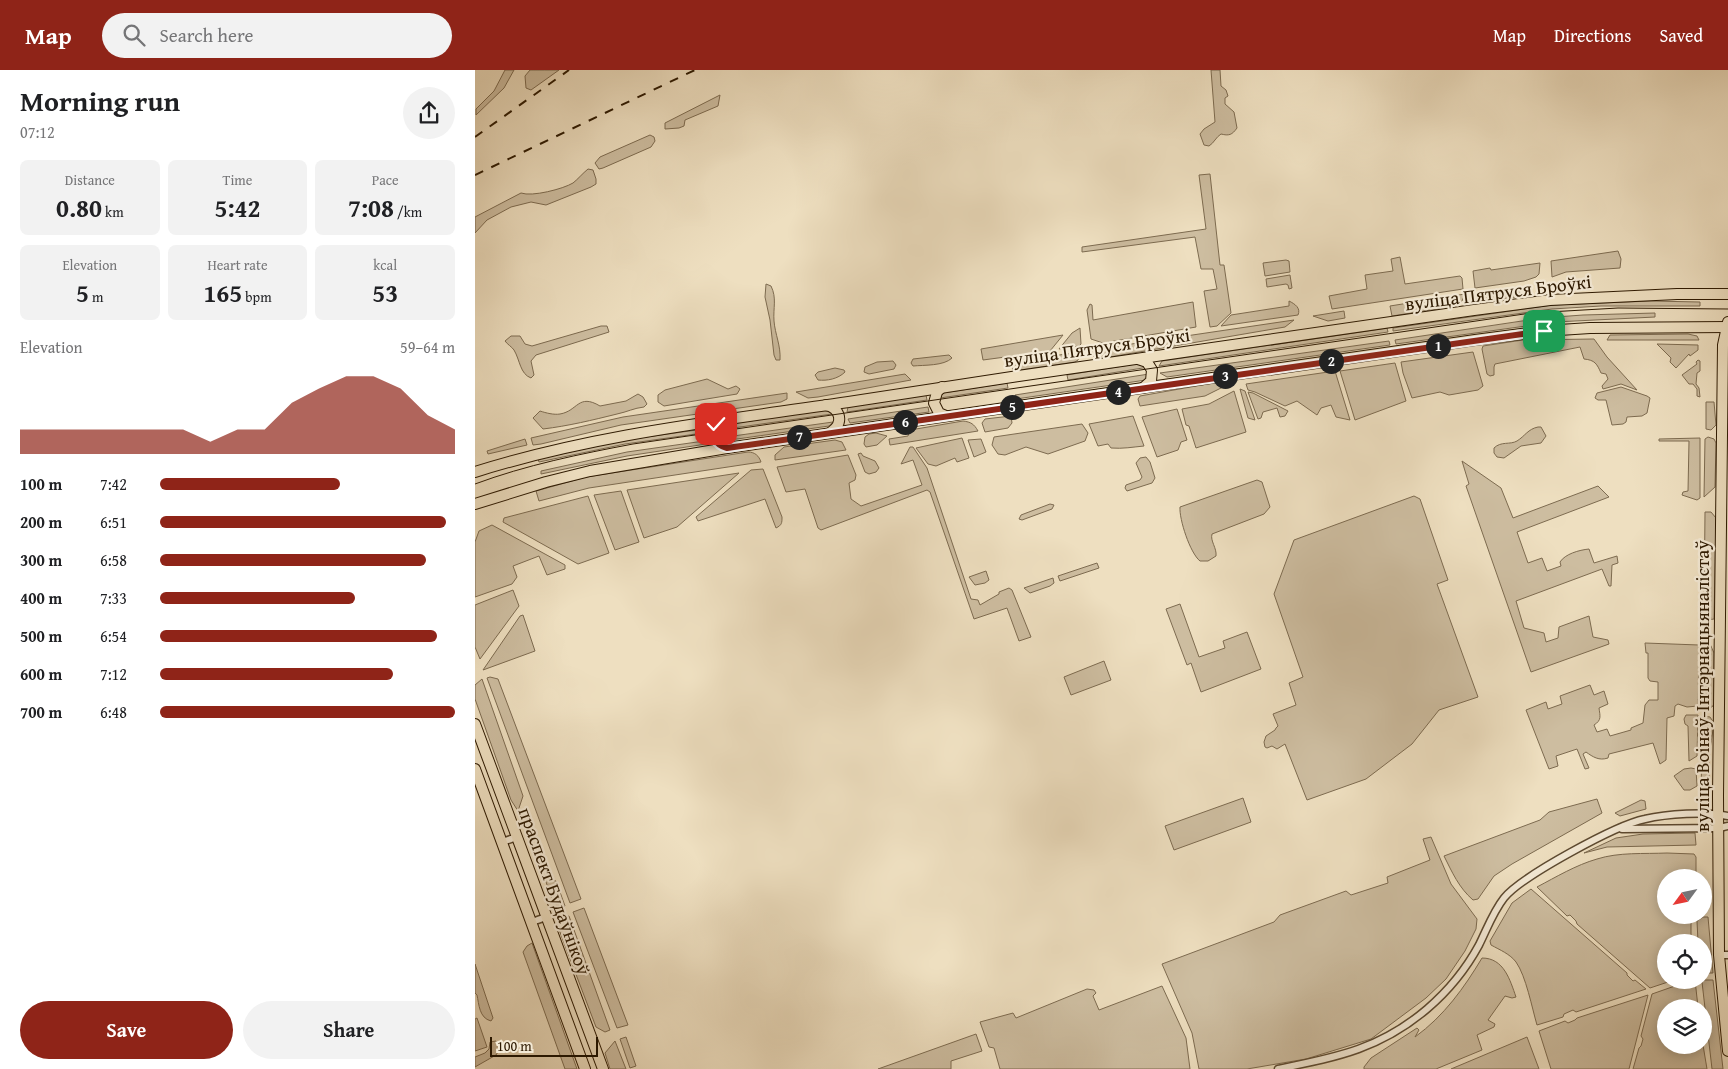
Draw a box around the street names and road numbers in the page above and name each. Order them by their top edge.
street label: вуліца Пятруся Броўкі [1403,267,1593,317]
street label: вуліца Пятруся Броўкі [1002,320,1192,374]
street label: вуліца Воінаў-Інтэрнацыяналістаў [1688,540,1716,832]
street label: праспект Будаўнікоў [512,803,598,979]

